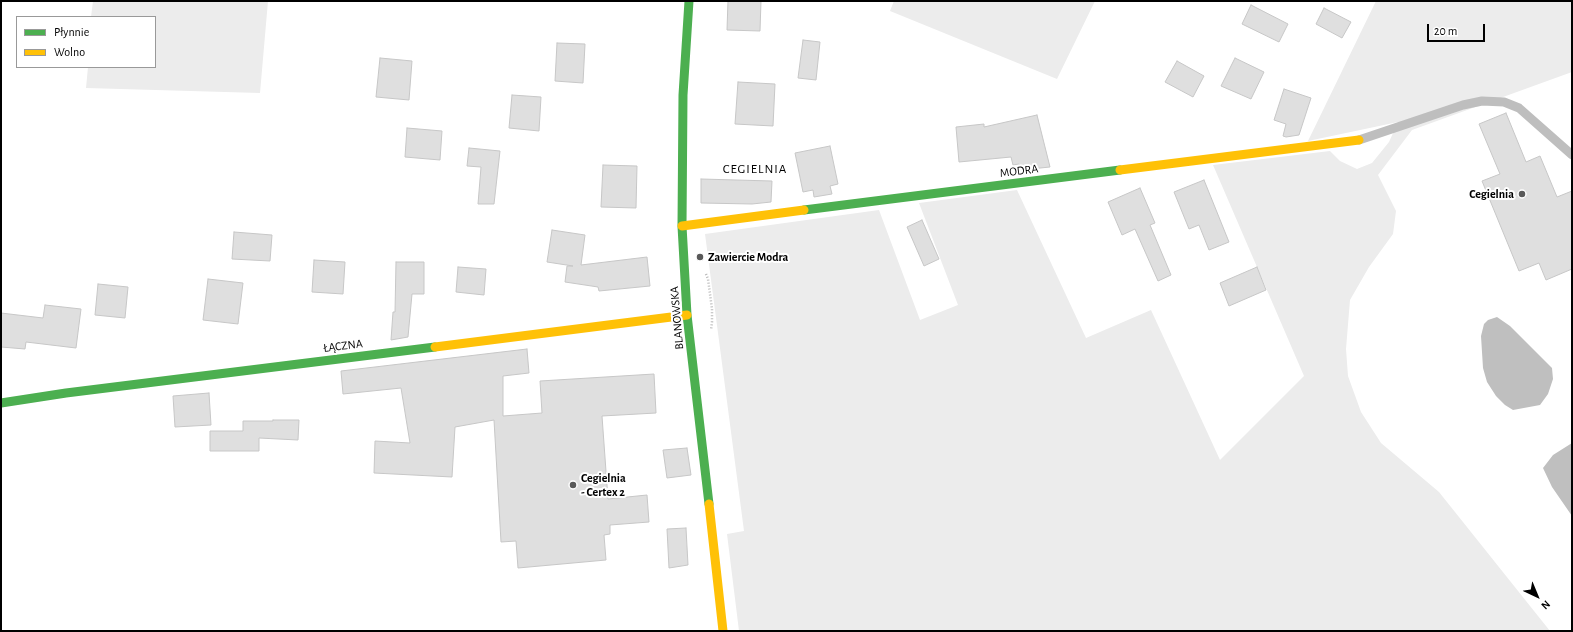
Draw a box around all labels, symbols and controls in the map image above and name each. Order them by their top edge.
legend [16,16,156,68]
scale bar [1429,16,1487,42]
text: 20 m [1434,25,1457,37]
text: Płynnie [54,26,89,38]
text: Wolno [54,46,85,58]
district label: CEGIELNIA [723,161,787,177]
street label: MODRA [999,162,1039,180]
place label: Cegielnia [1469,187,1514,201]
marker: Cegielnia [1517,189,1527,199]
place label: Zawiercie Modra [708,250,788,264]
marker: Zawiercie Modra [695,252,705,262]
street label: BLANOWSKA [667,286,687,350]
street label: ŁĄCZNA [322,336,364,356]
place label: Cegielnia - Certex 2 [581,471,626,499]
marker: Cegielnia - Certex 2 [568,480,578,490]
north arrow [1517,576,1557,616]
text: N [1539,598,1552,612]

